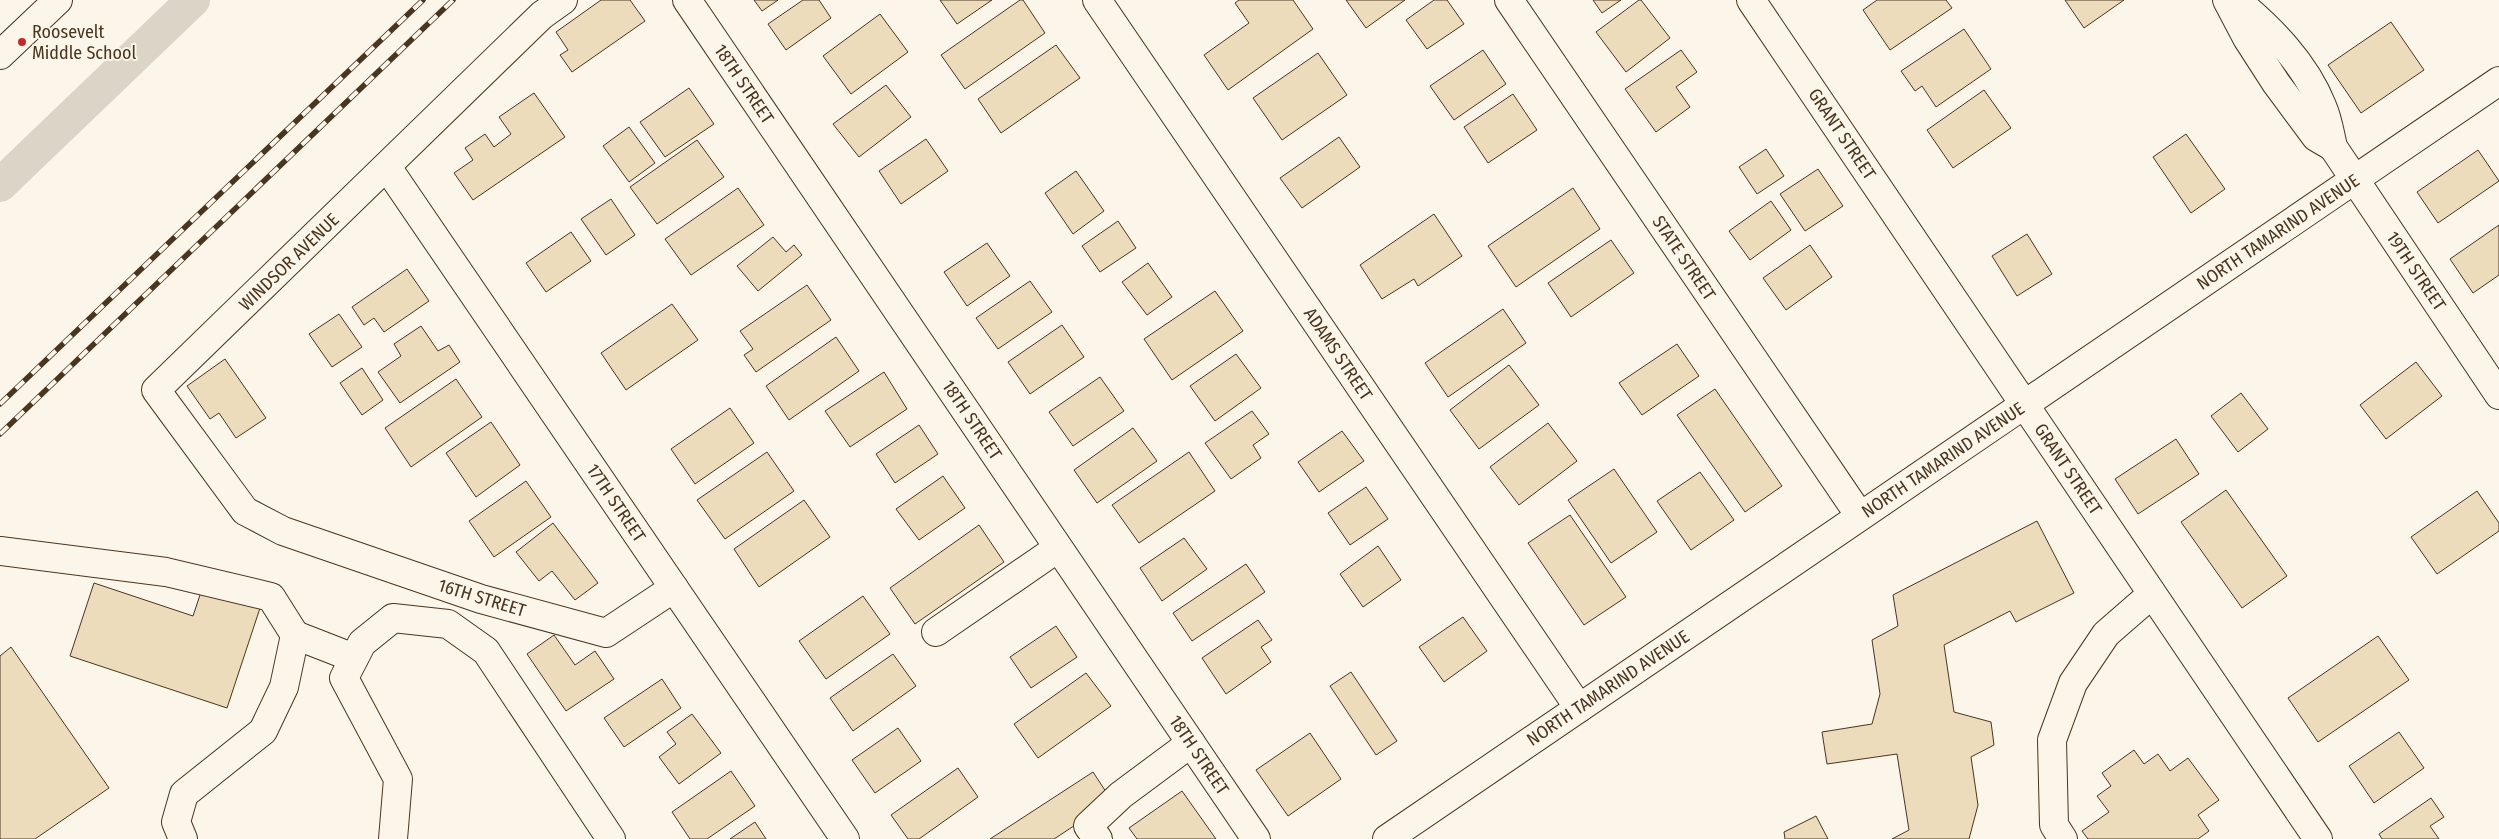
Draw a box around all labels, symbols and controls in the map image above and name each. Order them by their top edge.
place label: Roosevelt Middle School [32,21,136,64]
marker: Roosevelt Middle School [16,36,28,48]
street label: 18TH STREET [709,40,779,128]
street label: GRANT STREET [1804,84,1881,184]
street label: NORTH TAMARIND AVENUE [2193,169,2363,295]
street label: WINDSOR AVENUE [234,209,344,315]
street label: STATE STREET [1648,211,1721,305]
street label: 19TH STREET [2381,227,2451,315]
street label: ADAMS STREET [1299,304,1377,405]
street label: 18TH STREET [937,376,1007,464]
street label: NORTH TAMARIND AVENUE [1858,397,2028,523]
street label: GRANT STREET [2030,419,2107,519]
street label: 17TH STREET [582,460,651,547]
street label: 16TH STREET [436,574,529,622]
street label: NORTH TAMARIND AVENUE [1523,625,1693,751]
street label: 18TH STREET [1164,711,1234,799]

